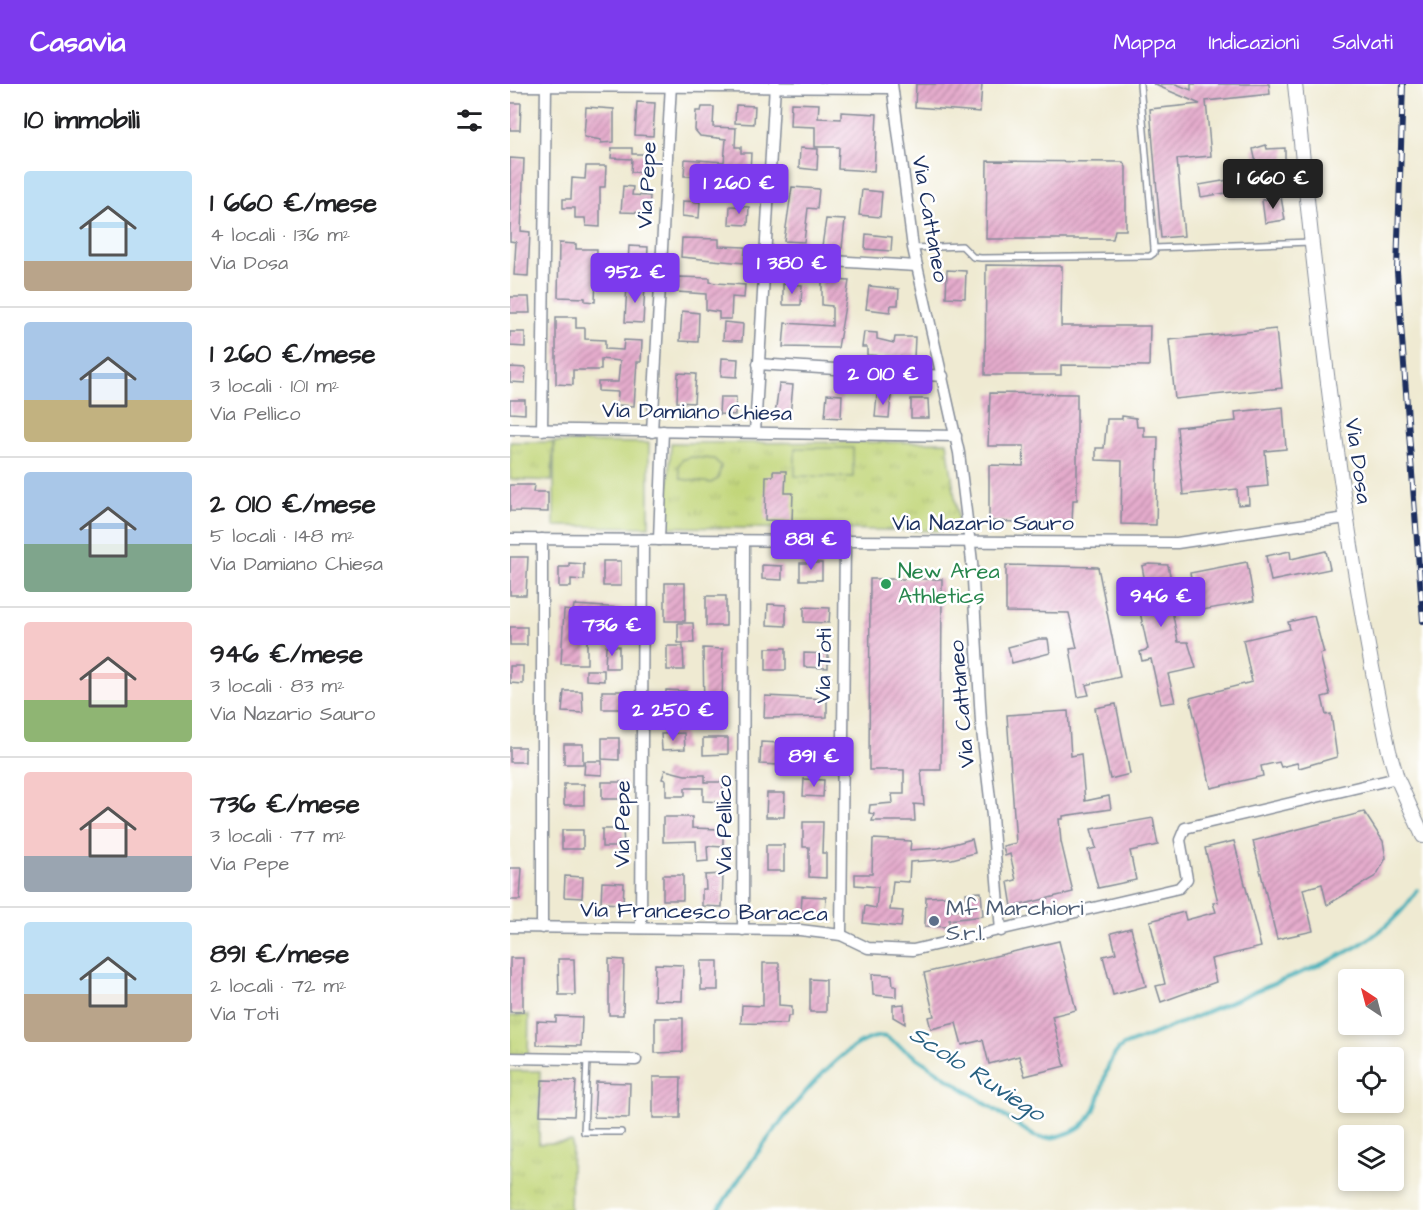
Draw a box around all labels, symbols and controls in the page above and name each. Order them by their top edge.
text: Casavia [30,23,125,62]
text: Mappa [1113,28,1176,57]
text: Indicazioni [1209,28,1299,57]
text: Salvati [1332,28,1393,57]
text: 10 immobili [24,102,140,138]
icon: filters [453,104,486,137]
street label: Via Pepe [629,141,665,229]
street label: Via Cattaneo [904,153,956,285]
pin: 1 660 € [1218,159,1328,210]
pin: 1 260 € [684,164,794,215]
text: 1 660 € [1237,164,1309,192]
text: 1 260 € [703,169,775,197]
text: 1 660 €/mese [210,185,377,221]
icon: home [72,195,144,267]
text: 4 locali · 136 m² [210,221,350,249]
pin: 1 380 € [737,244,847,295]
text: Via Dosa [210,249,288,277]
text: 1 380 € [757,249,827,277]
pin: 952 € [593,253,677,304]
text: 952 € [605,258,665,286]
text: 1 260 €/mese [210,336,376,372]
icon: home [72,346,144,418]
pin: 2 010 € [828,355,938,406]
text: 2 010 € [847,360,919,388]
text: 3 locali · 101 m² [210,372,339,400]
street label: Via Damiano Chiesa [602,395,792,429]
text: Via Pellico [210,400,301,428]
street label: Via Dosa [1337,416,1379,506]
text: 2 010 €/mese [210,486,376,522]
icon: home [72,496,144,568]
street label: Via Nazario Sauro [892,508,1075,539]
pin: 881 € [769,520,853,571]
text: 5 locali · 148 m² [210,522,355,550]
text: 881 € [785,525,837,553]
text: Via Damiano Chiesa [210,550,383,578]
place label: New Area Athletics [898,556,1000,612]
marker: New Area Athletics [879,577,893,591]
pin: 946 € [1119,577,1203,628]
text: 946 € [1130,582,1192,610]
pin: 736 € [570,606,654,657]
text: 736 € [583,611,641,639]
street label: Via Toti [808,628,840,704]
text: 946 €/mese [210,636,363,672]
street label: Via Cattaneo [941,638,983,769]
icon: home [72,646,144,718]
text: 3 locali · 83 m² [210,672,345,700]
pin: 2 250 € [618,691,728,742]
text: 2 250 € [632,696,714,724]
text: Via Nazario Sauro [210,700,375,728]
pin: 891 € [772,737,856,788]
text: 891 € [789,742,839,770]
street label: Via Pellico [709,775,740,875]
street label: Via Pepe [607,780,638,868]
text: 736 €/mese [210,786,360,822]
icon: home [72,796,144,868]
text: 3 locali · 77 m² [210,822,346,850]
text: Via Pepe [210,850,289,878]
place label: Mf Marchiori S.r.l. [946,893,1084,949]
street label: Via Francesco Baracca [580,894,828,930]
marker: Mf Marchiori S.r.l. [927,914,941,928]
text: 891 €/mese [210,936,349,972]
icon: home [72,946,144,1018]
north arrow [1338,969,1404,1035]
map controls [1338,969,1404,1191]
text: 2 locali · 72 m² [210,972,347,1000]
text: Via Toti [210,1000,279,1028]
water label: Scolo Ruviego [902,1017,1053,1132]
button: locate [1338,1047,1404,1113]
button: layers [1338,1125,1404,1191]

